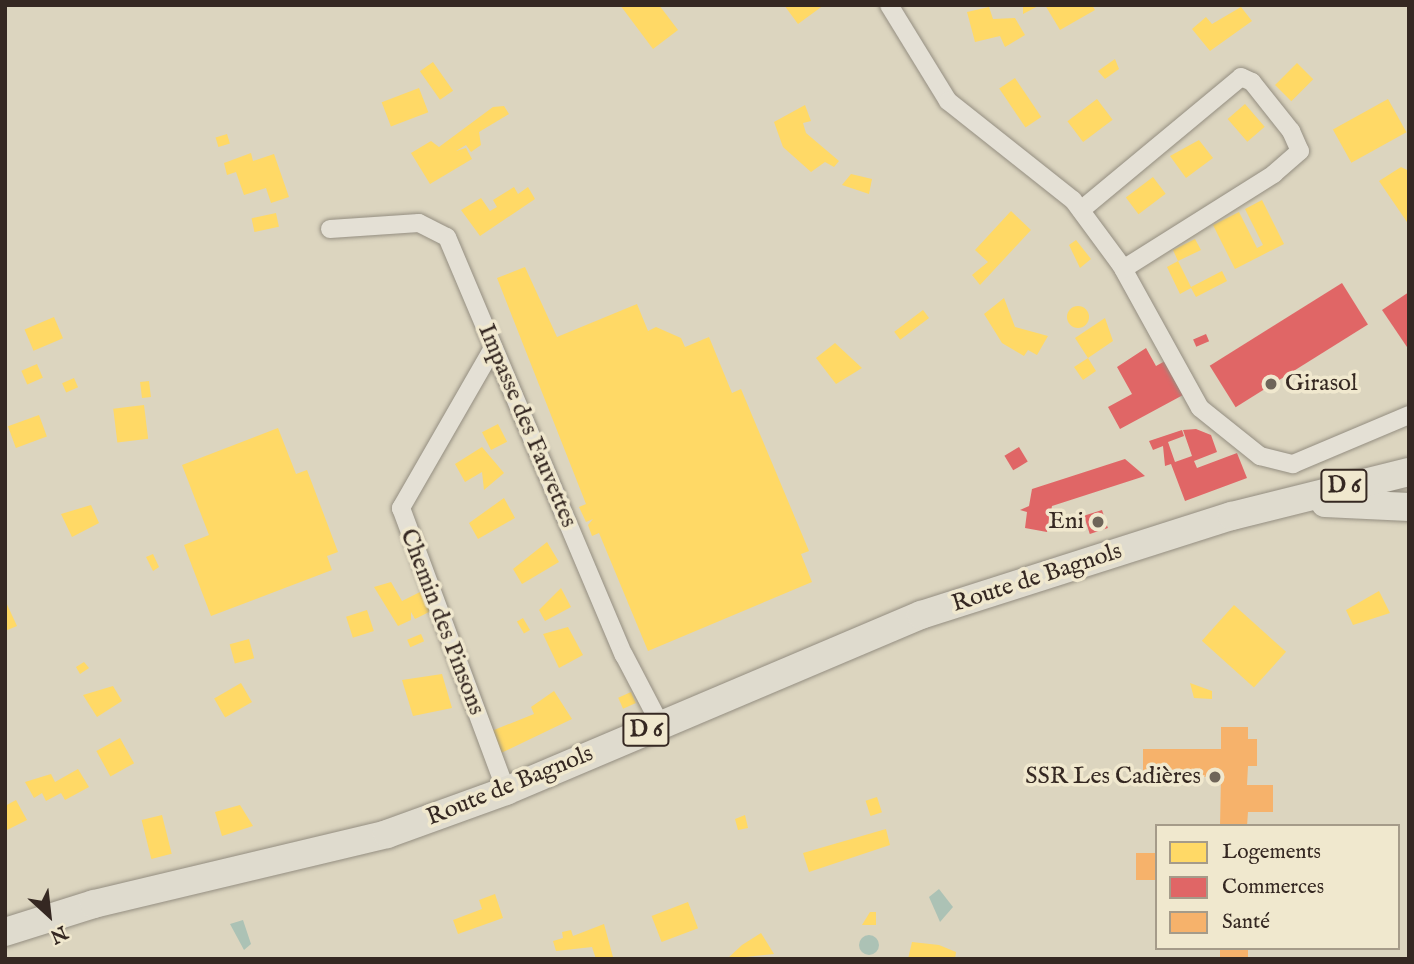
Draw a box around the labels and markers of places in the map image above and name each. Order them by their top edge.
place label: Girasol [1285,370,1358,398]
marker: Girasol [1263,376,1279,392]
place label: Eni [1048,508,1084,536]
marker: Eni [1090,514,1106,530]
place label: SSR Les Cadières [1025,763,1201,791]
marker: SSR Les Cadières [1207,769,1223,785]

